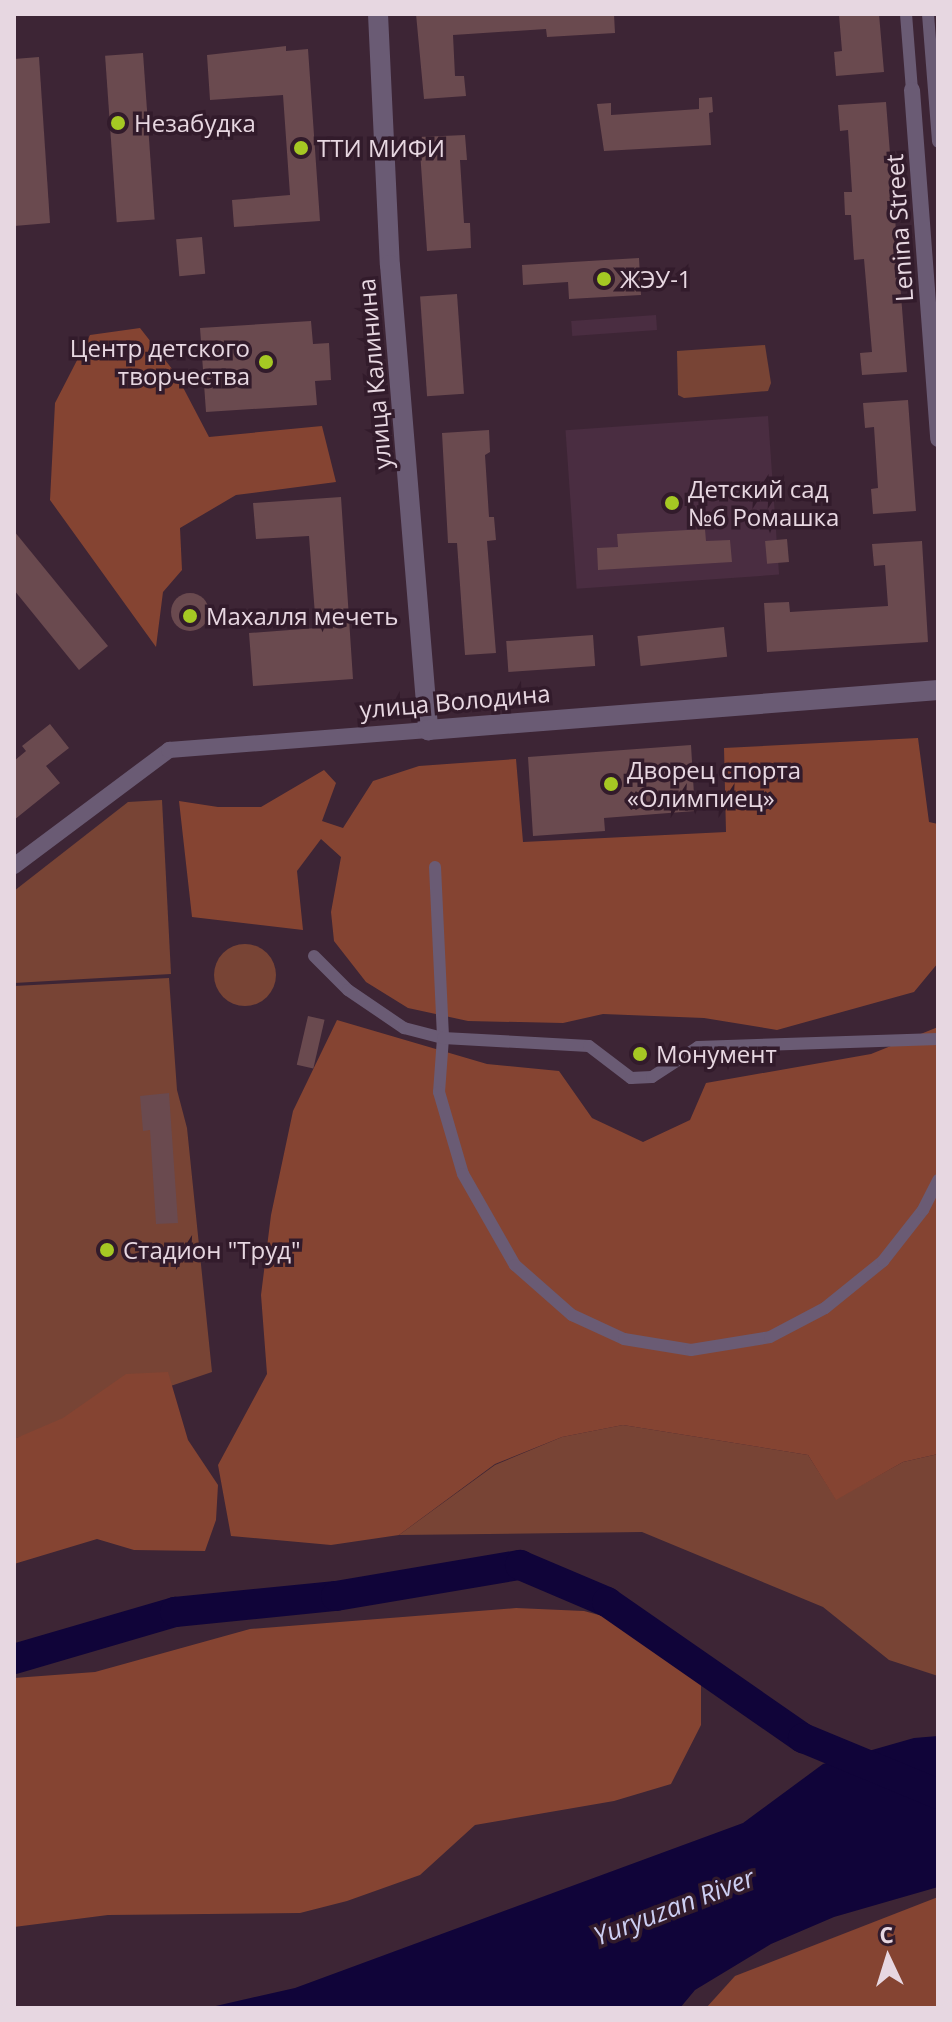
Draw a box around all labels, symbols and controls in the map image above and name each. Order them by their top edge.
place label: Незабудка [134,109,256,137]
marker: Незабудка [109,114,127,132]
place label: ТТИ МИФИ [317,134,445,162]
marker: ТТИ МИФИ [292,139,310,157]
street label: Lenina Street [879,153,919,303]
place label: ЖЭУ-1 [620,265,692,293]
marker: ЖЭУ-1 [595,270,613,288]
street label: улица Калинина [351,277,397,471]
place label: Центр детского творчества [70,334,250,390]
marker: Центр детского творчества [257,353,275,371]
place label: Детский сад №6 Ромашка [688,475,839,531]
marker: Детский сад №6 Ромашка [663,494,681,512]
place label: Махалля мечеть [206,602,398,630]
marker: Махалля мечеть [181,607,199,625]
street label: улица Володина [358,678,552,724]
place label: Дворец спорта «Олимпиец» [627,756,801,812]
marker: Дворец спорта «Олимпиец» [602,775,620,793]
place label: Монумент [656,1040,777,1068]
marker: Монумент [631,1045,649,1063]
place label: Стадион "Труд" [123,1236,301,1264]
marker: Стадион "Труд" [98,1241,116,1259]
water label: Yuryuzan River [589,1862,759,1952]
north arrow [848,1918,928,1998]
text: С [878,1919,894,1950]

